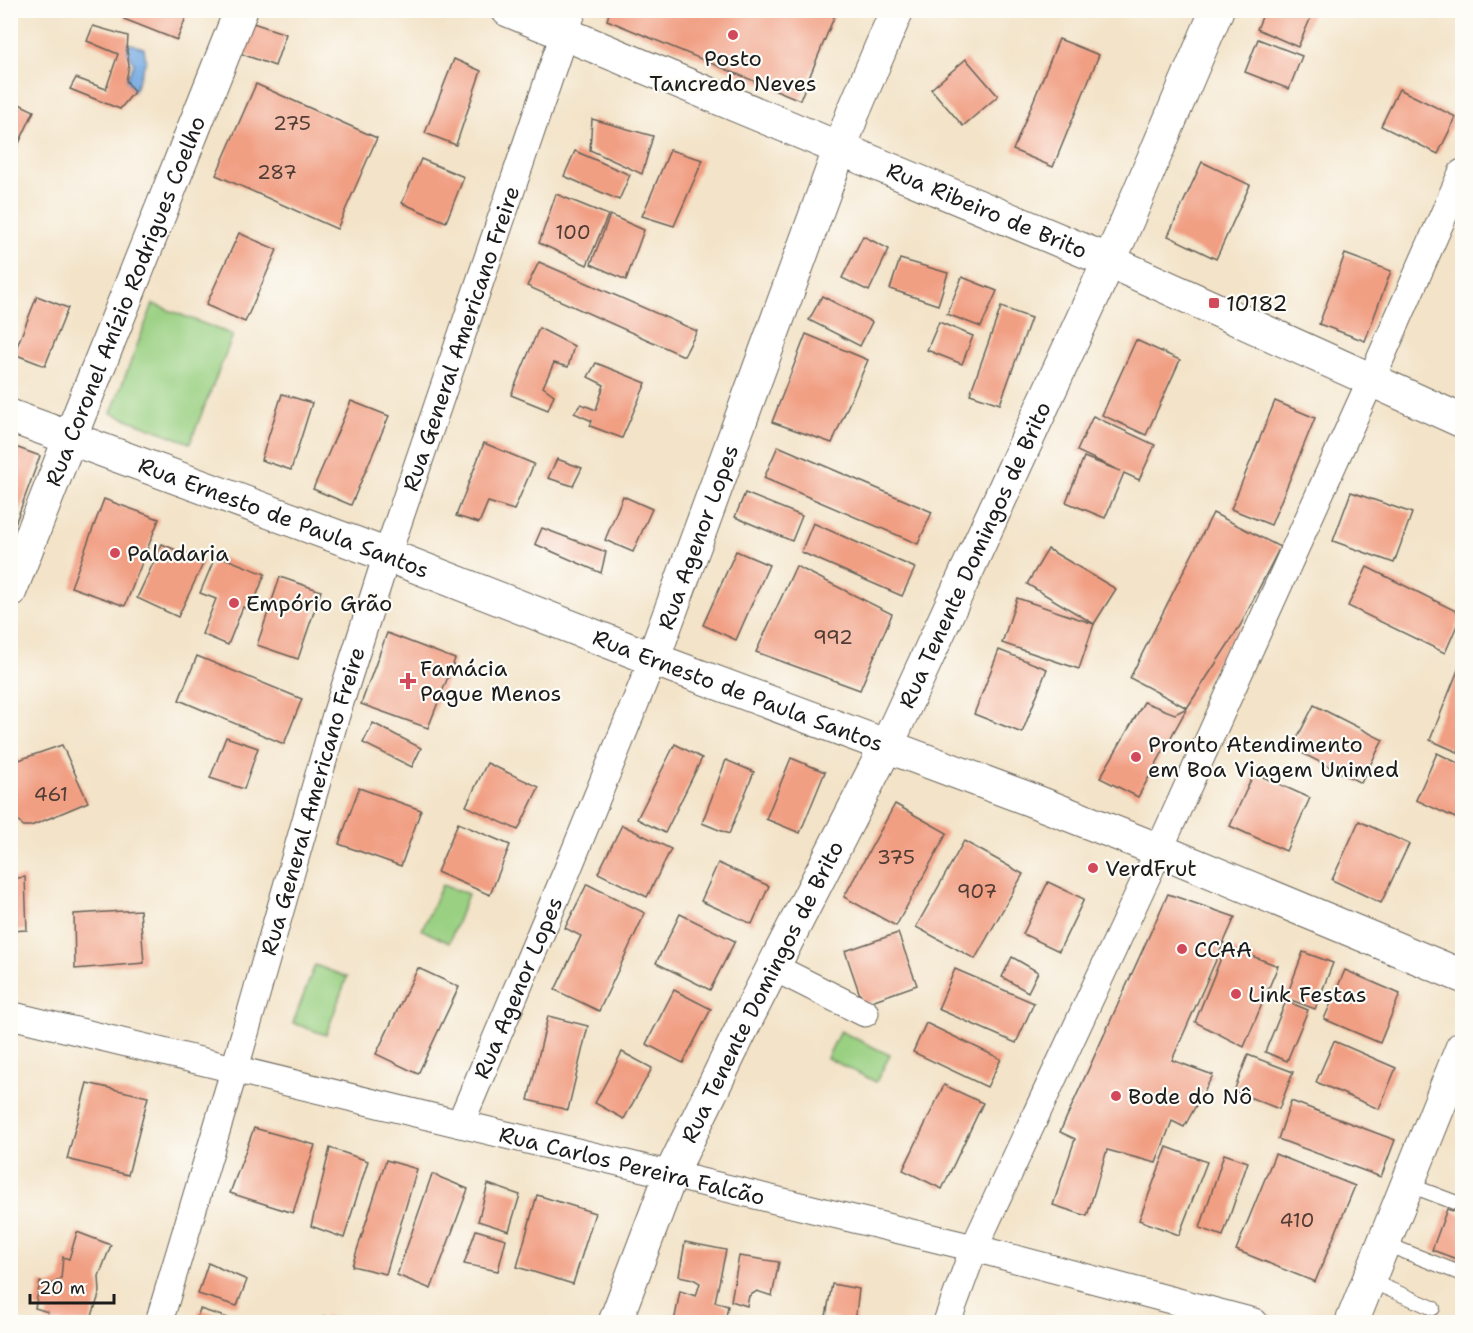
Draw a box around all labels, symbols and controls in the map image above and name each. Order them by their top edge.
marker: Posto Tancredo Neves [726,28,740,42]
place label: Posto Tancredo Neves [649,44,817,98]
house number: 275 [273,110,311,136]
street label: Rua Coronel Anízio Rodrigues Coelho [38,112,212,491]
street label: Rua Ribeiro de Brito [882,156,1091,265]
house number: 287 [257,159,297,185]
street label: Rua General Americano Freire [396,182,526,495]
house number: 100 [555,219,591,245]
place label: 10182 [1226,289,1288,318]
marker: 10182 [1207,296,1221,310]
street label: Rua Tenente Domingos de Brito [892,397,1058,713]
street label: Rua Agenor Lopes [651,441,745,634]
street label: Rua Ernesto de Paula Santos [134,451,433,585]
place label: Paladaria [127,539,229,568]
marker: Paladaria [108,546,122,560]
place label: Empório Grão [246,589,392,618]
marker: Empório Grão [227,596,241,610]
street label: Rua Ernesto de Paula Santos [589,623,887,758]
house number: 992 [813,624,853,650]
street label: Rua General Americano Freire [254,643,372,959]
place label: Famácia Pague Menos [420,654,561,708]
marker: Famácia Pague Menos [401,674,415,688]
place label: Pronto Atendimento em Boa Viagem Unimed [1148,730,1399,784]
marker: Pronto Atendimento em Boa Viagem Unimed [1129,750,1143,764]
house number: 461 [34,781,68,807]
street label: Rua Tenente Domingos de Brito [674,836,850,1148]
house number: 375 [877,844,915,870]
place label: VerdFrut [1105,854,1197,883]
marker: VerdFrut [1086,861,1100,875]
house number: 907 [957,878,997,904]
street label: Rua Agenor Lopes [467,893,569,1083]
place label: CCAA [1194,935,1252,964]
marker: CCAA [1175,942,1189,956]
place label: Link Festas [1248,980,1367,1009]
marker: Link Festas [1229,987,1243,1001]
place label: Bode do Nô [1128,1082,1252,1111]
marker: Bode do Nô [1109,1089,1123,1103]
street label: Rua Carlos Pereira Falcão [496,1120,768,1212]
house number: 410 [1280,1207,1314,1233]
scale bar [30,1267,114,1305]
text: 20 m [39,1276,85,1300]

